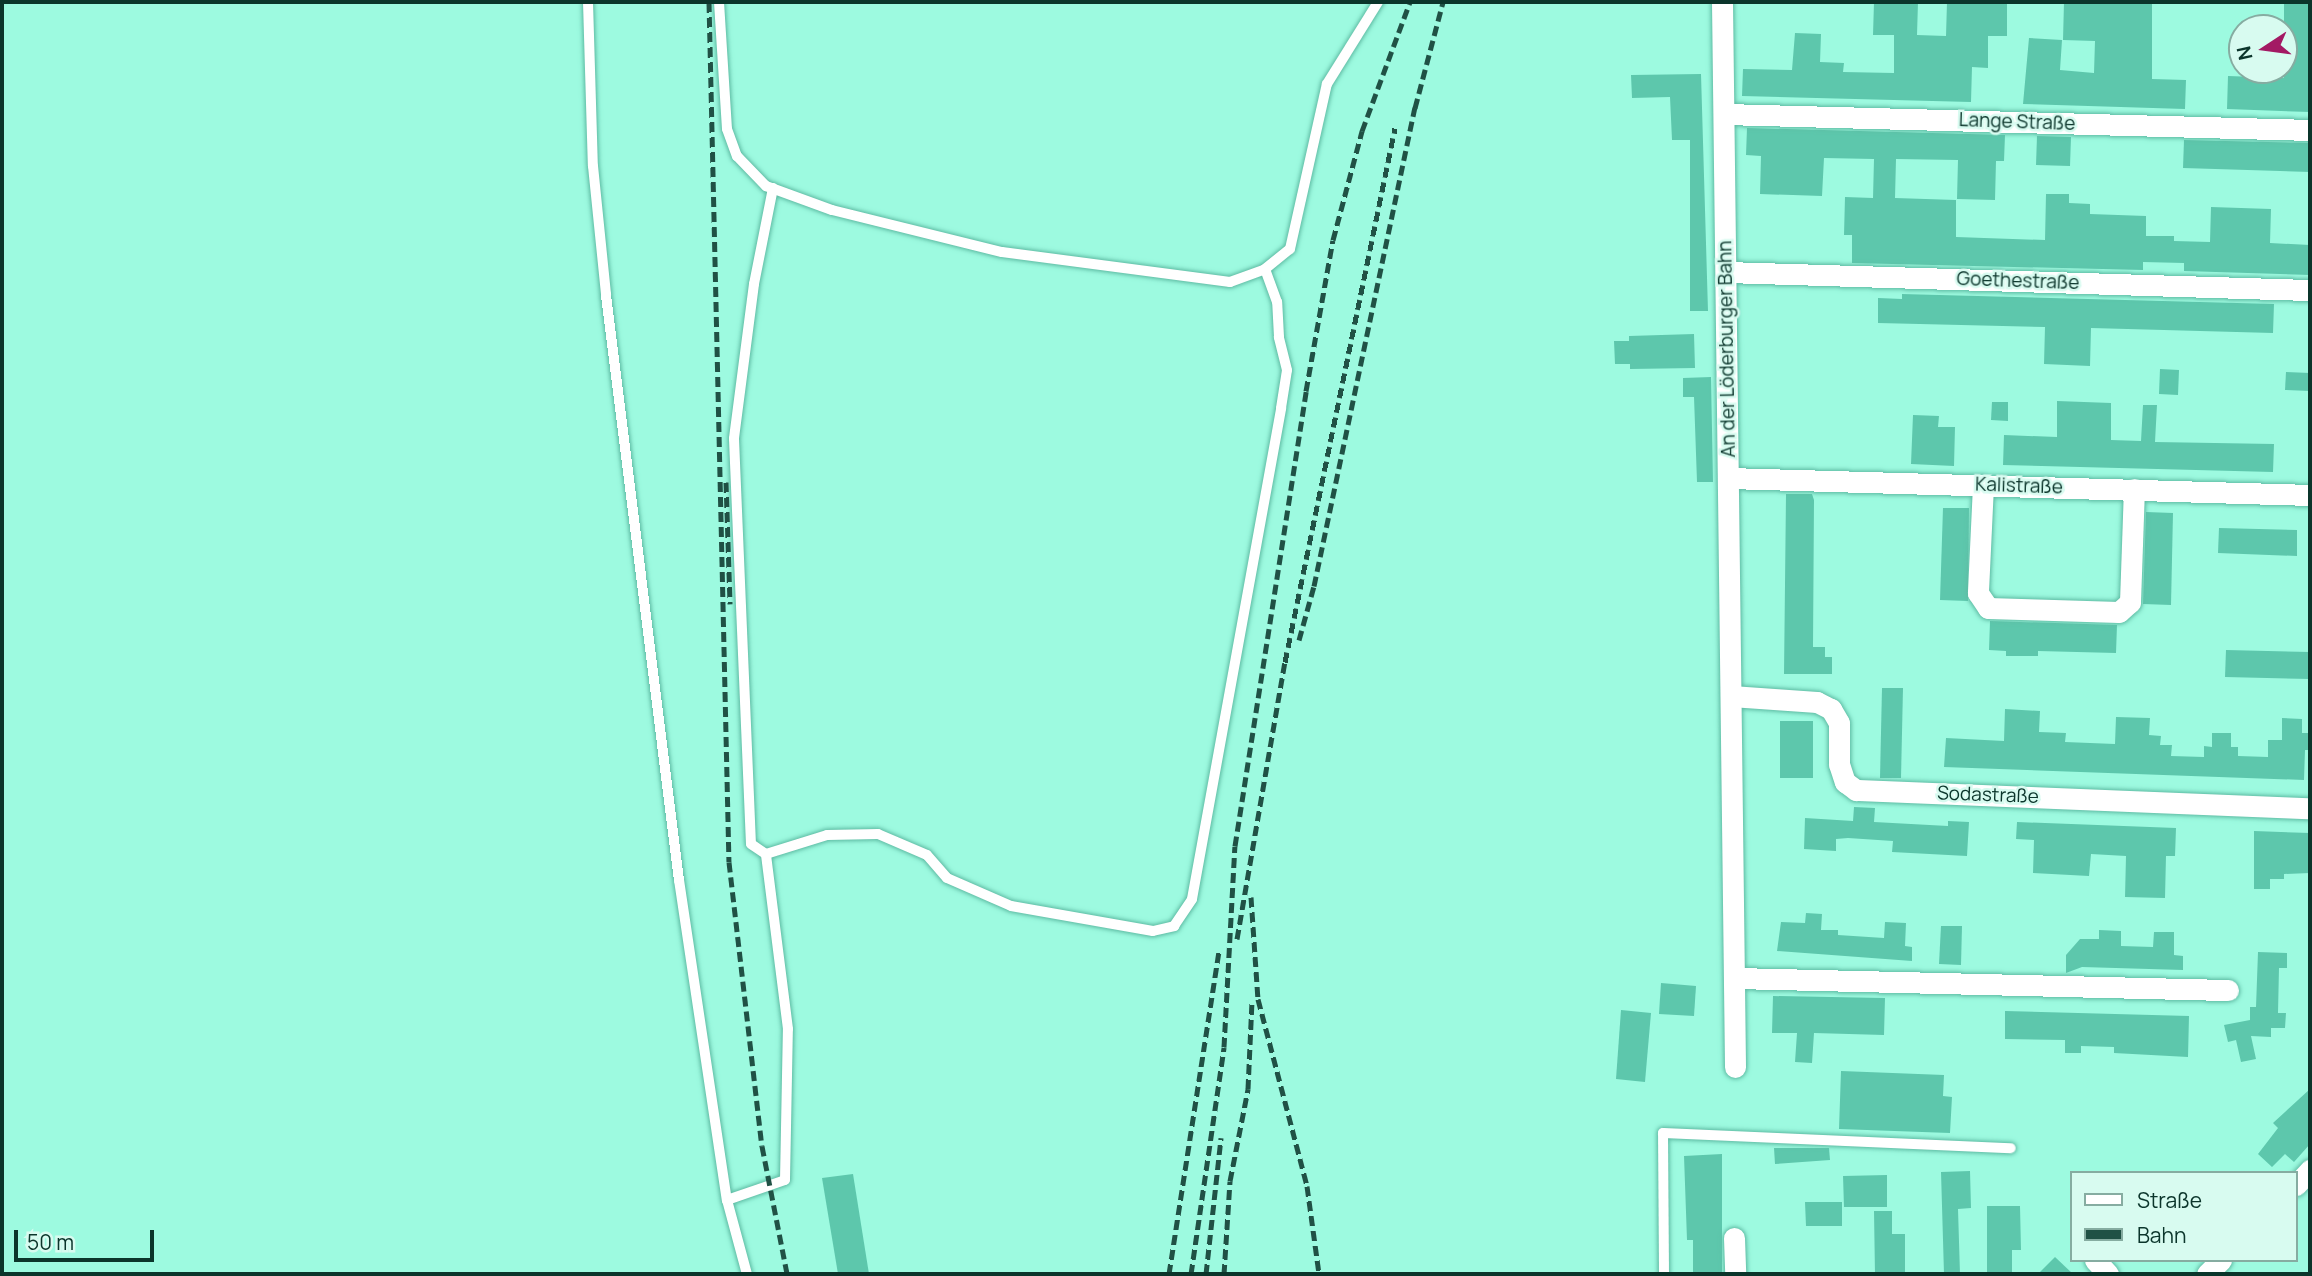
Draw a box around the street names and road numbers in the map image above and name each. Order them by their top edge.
street label: Lange Straße [1958,109,2076,135]
street label: An der Löderburger Bahn [1714,240,1740,458]
street label: Goethestraße [1956,267,2080,295]
street label: Kalistraße [1975,473,2063,499]
street label: Sodastraße [1937,782,2039,808]

